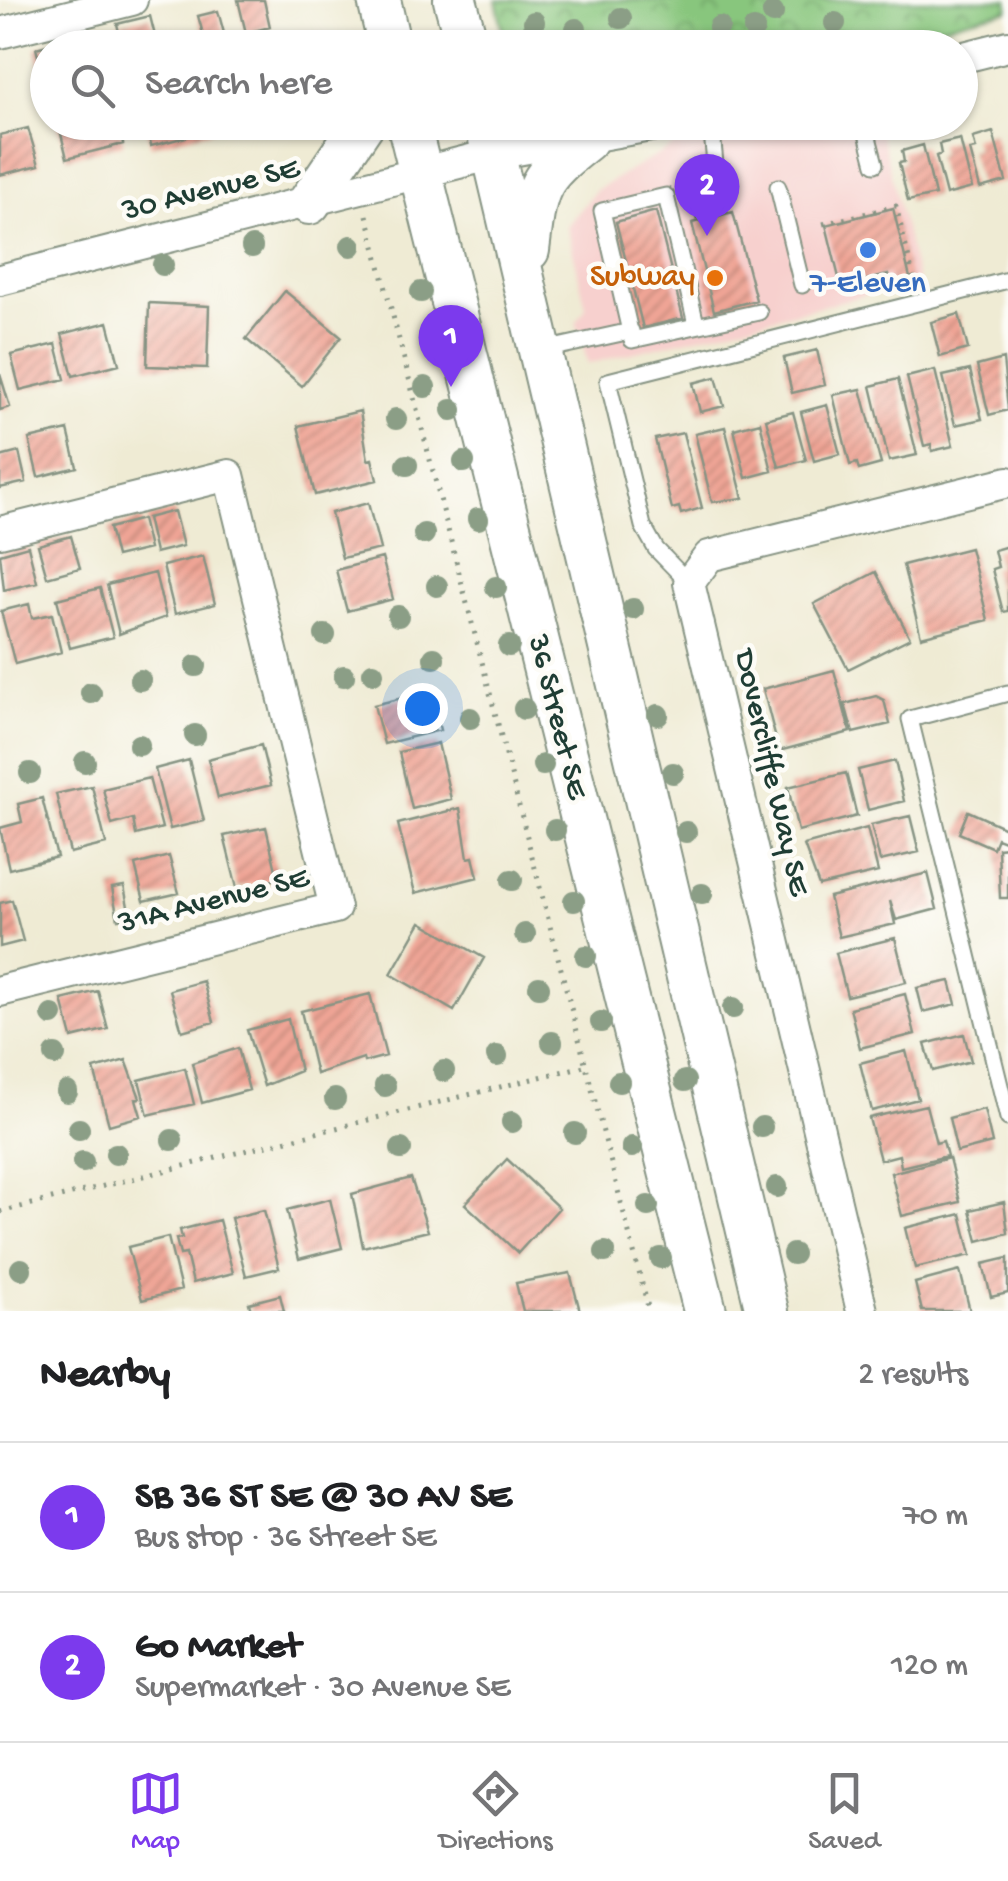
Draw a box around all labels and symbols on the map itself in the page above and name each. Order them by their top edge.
street label: 30 Avenue SE [118,150,304,232]
pin: 2 [674,154,740,236]
marker: 7-Eleven [857,239,879,261]
place label: Subway [590,259,695,297]
place label: 7-Eleven [809,266,926,304]
marker: Subway [704,267,726,289]
pin: 1 [418,304,484,387]
street label: 36 Street SE [517,630,595,804]
street label: Dovercliffe Way SE [723,644,817,901]
your location [397,683,448,734]
street label: 31A Avenue SE [114,860,314,944]

